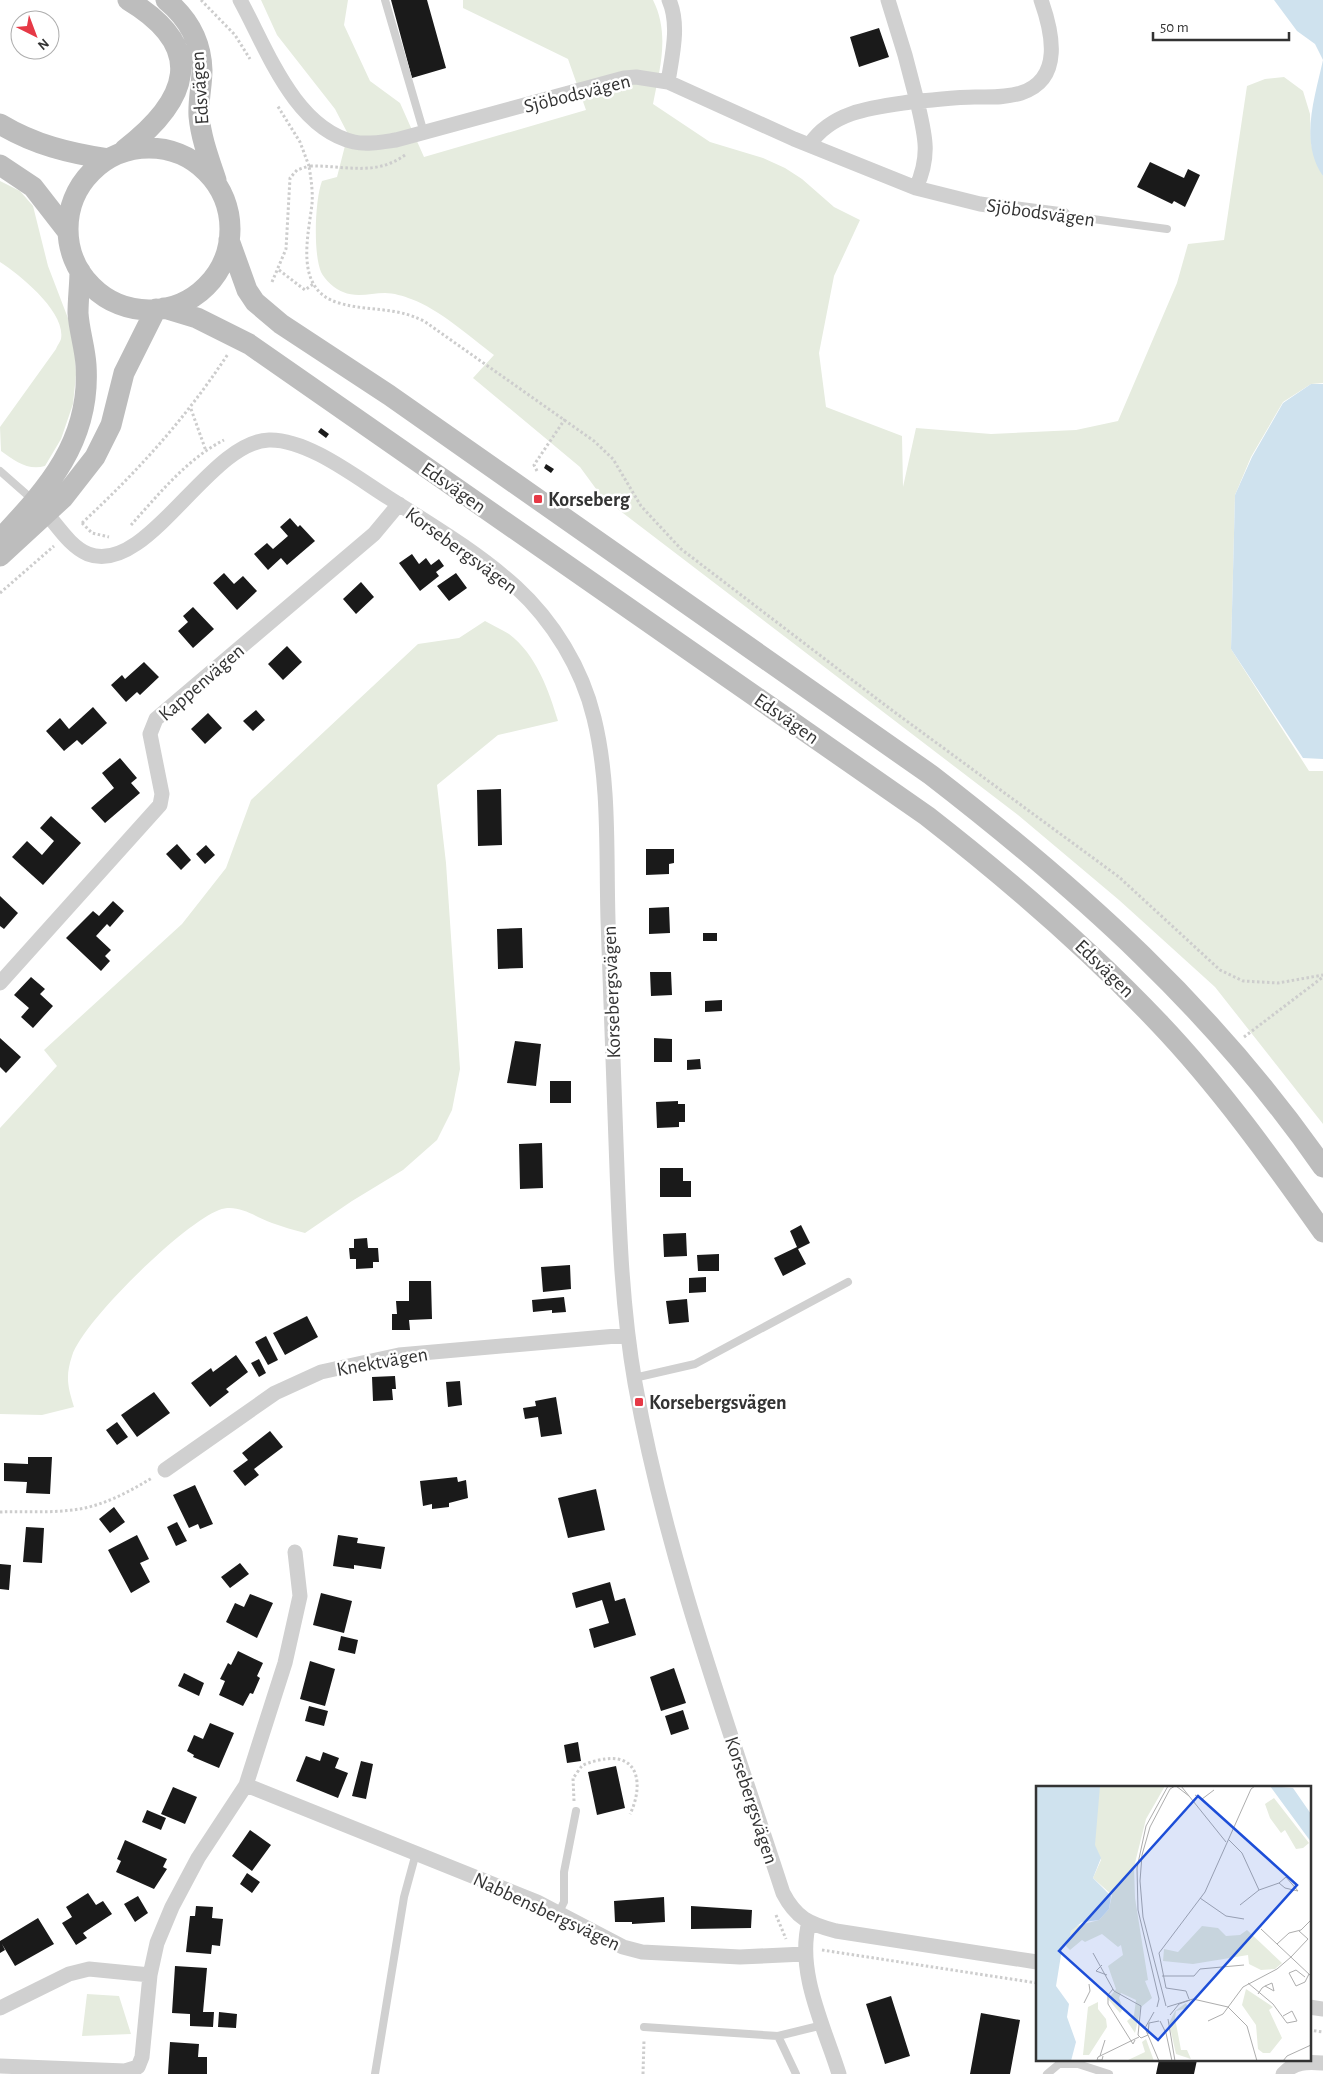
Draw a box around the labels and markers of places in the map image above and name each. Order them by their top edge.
place label: Korseberg [548,490,631,510]
marker: Korseberg [532,493,544,505]
place label: Korsebergsvägen [649,1393,787,1413]
marker: Korsebergsvägen [633,1396,645,1408]

